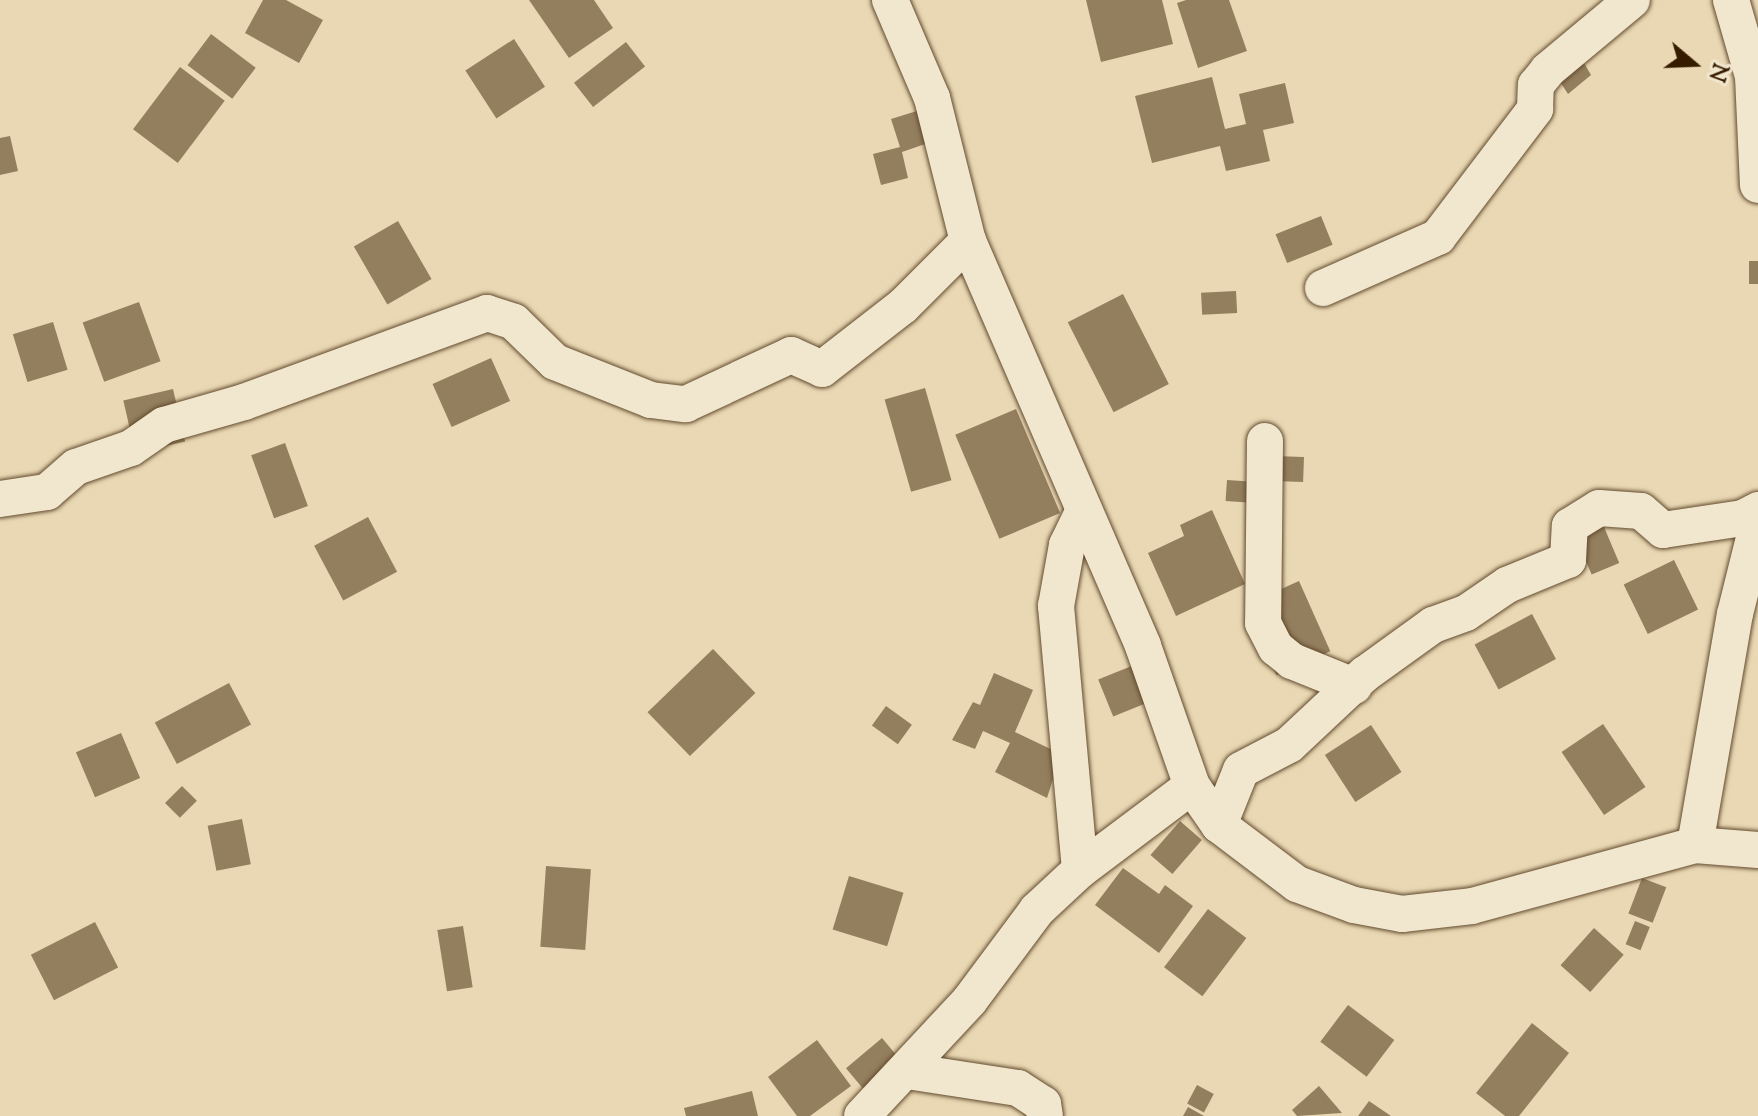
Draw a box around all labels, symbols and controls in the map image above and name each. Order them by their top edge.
north arrow [1654,24,1734,104]
text: N [1699,58,1735,85]

